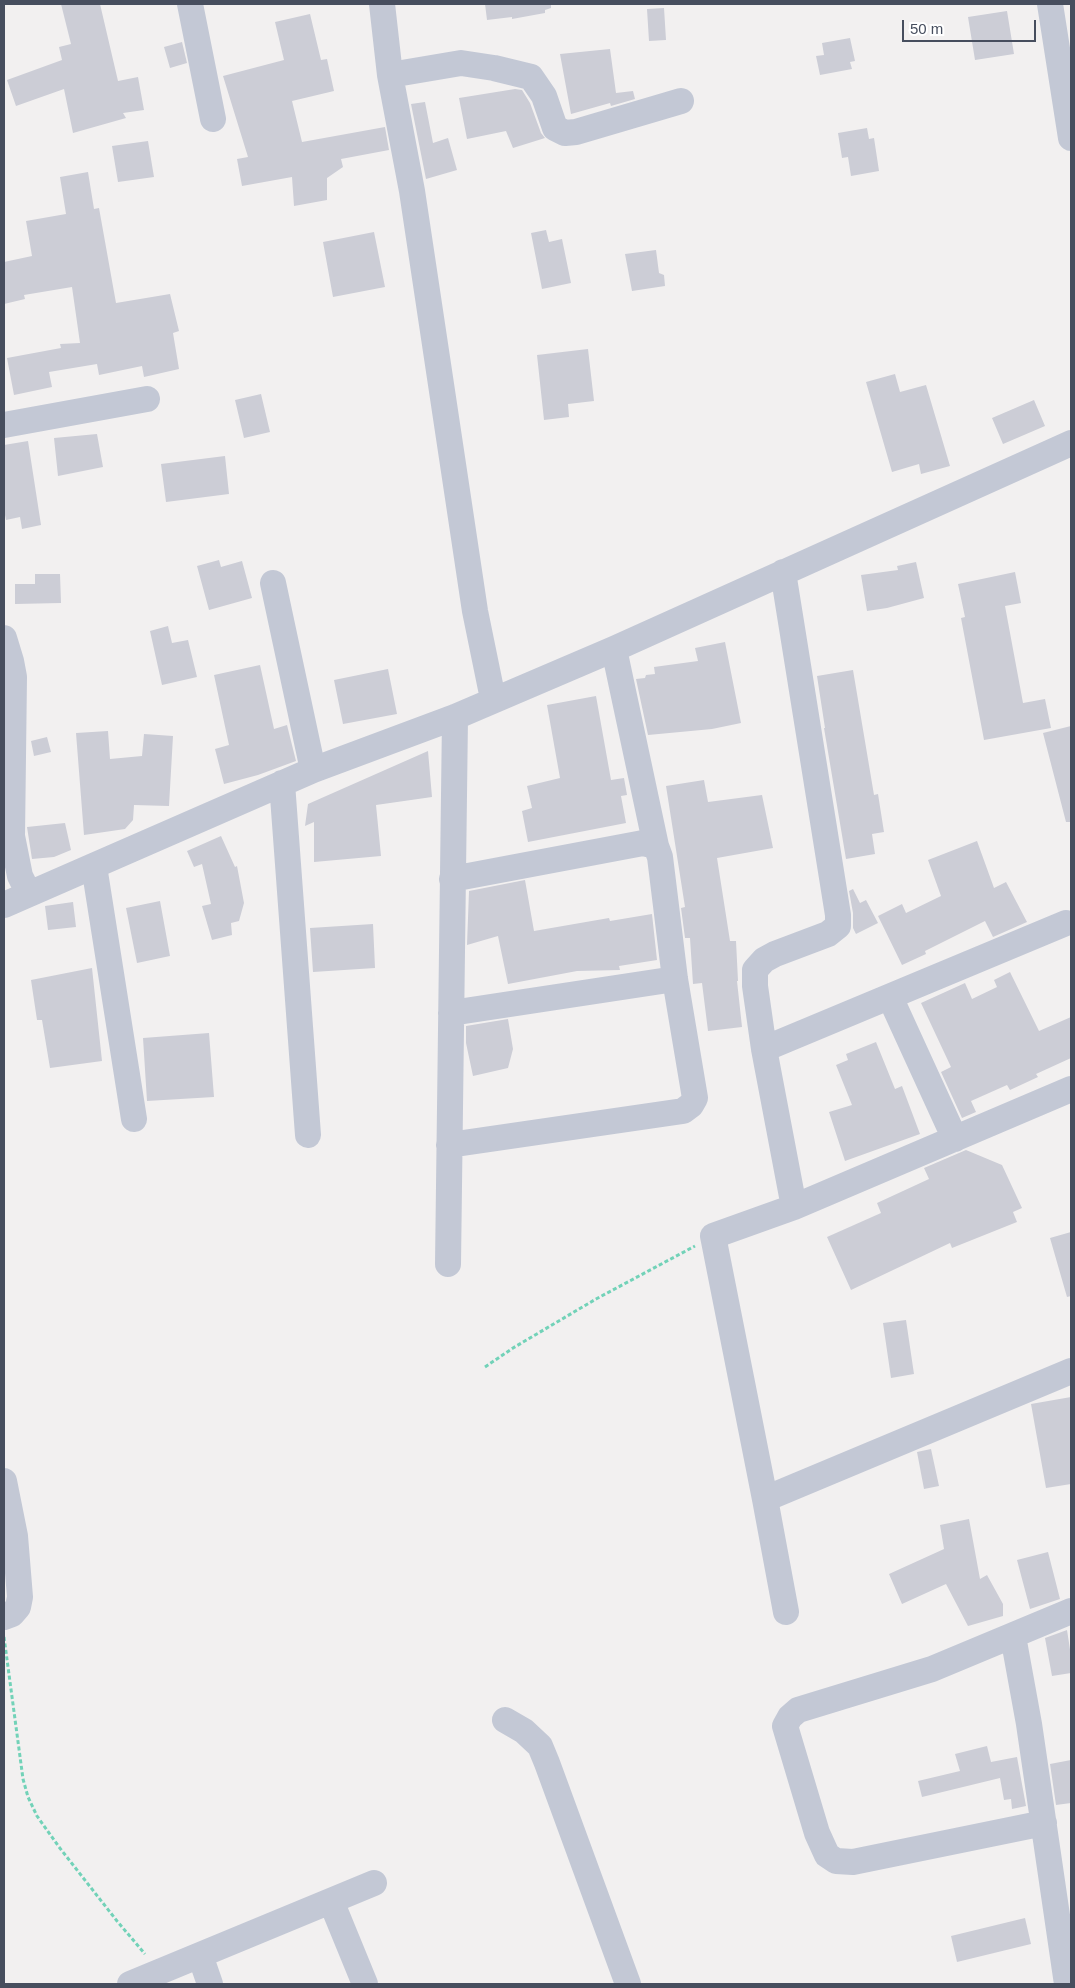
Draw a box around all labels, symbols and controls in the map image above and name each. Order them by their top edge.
scale bar [905,10,1039,42]
text: 50 m [910,20,943,37]

